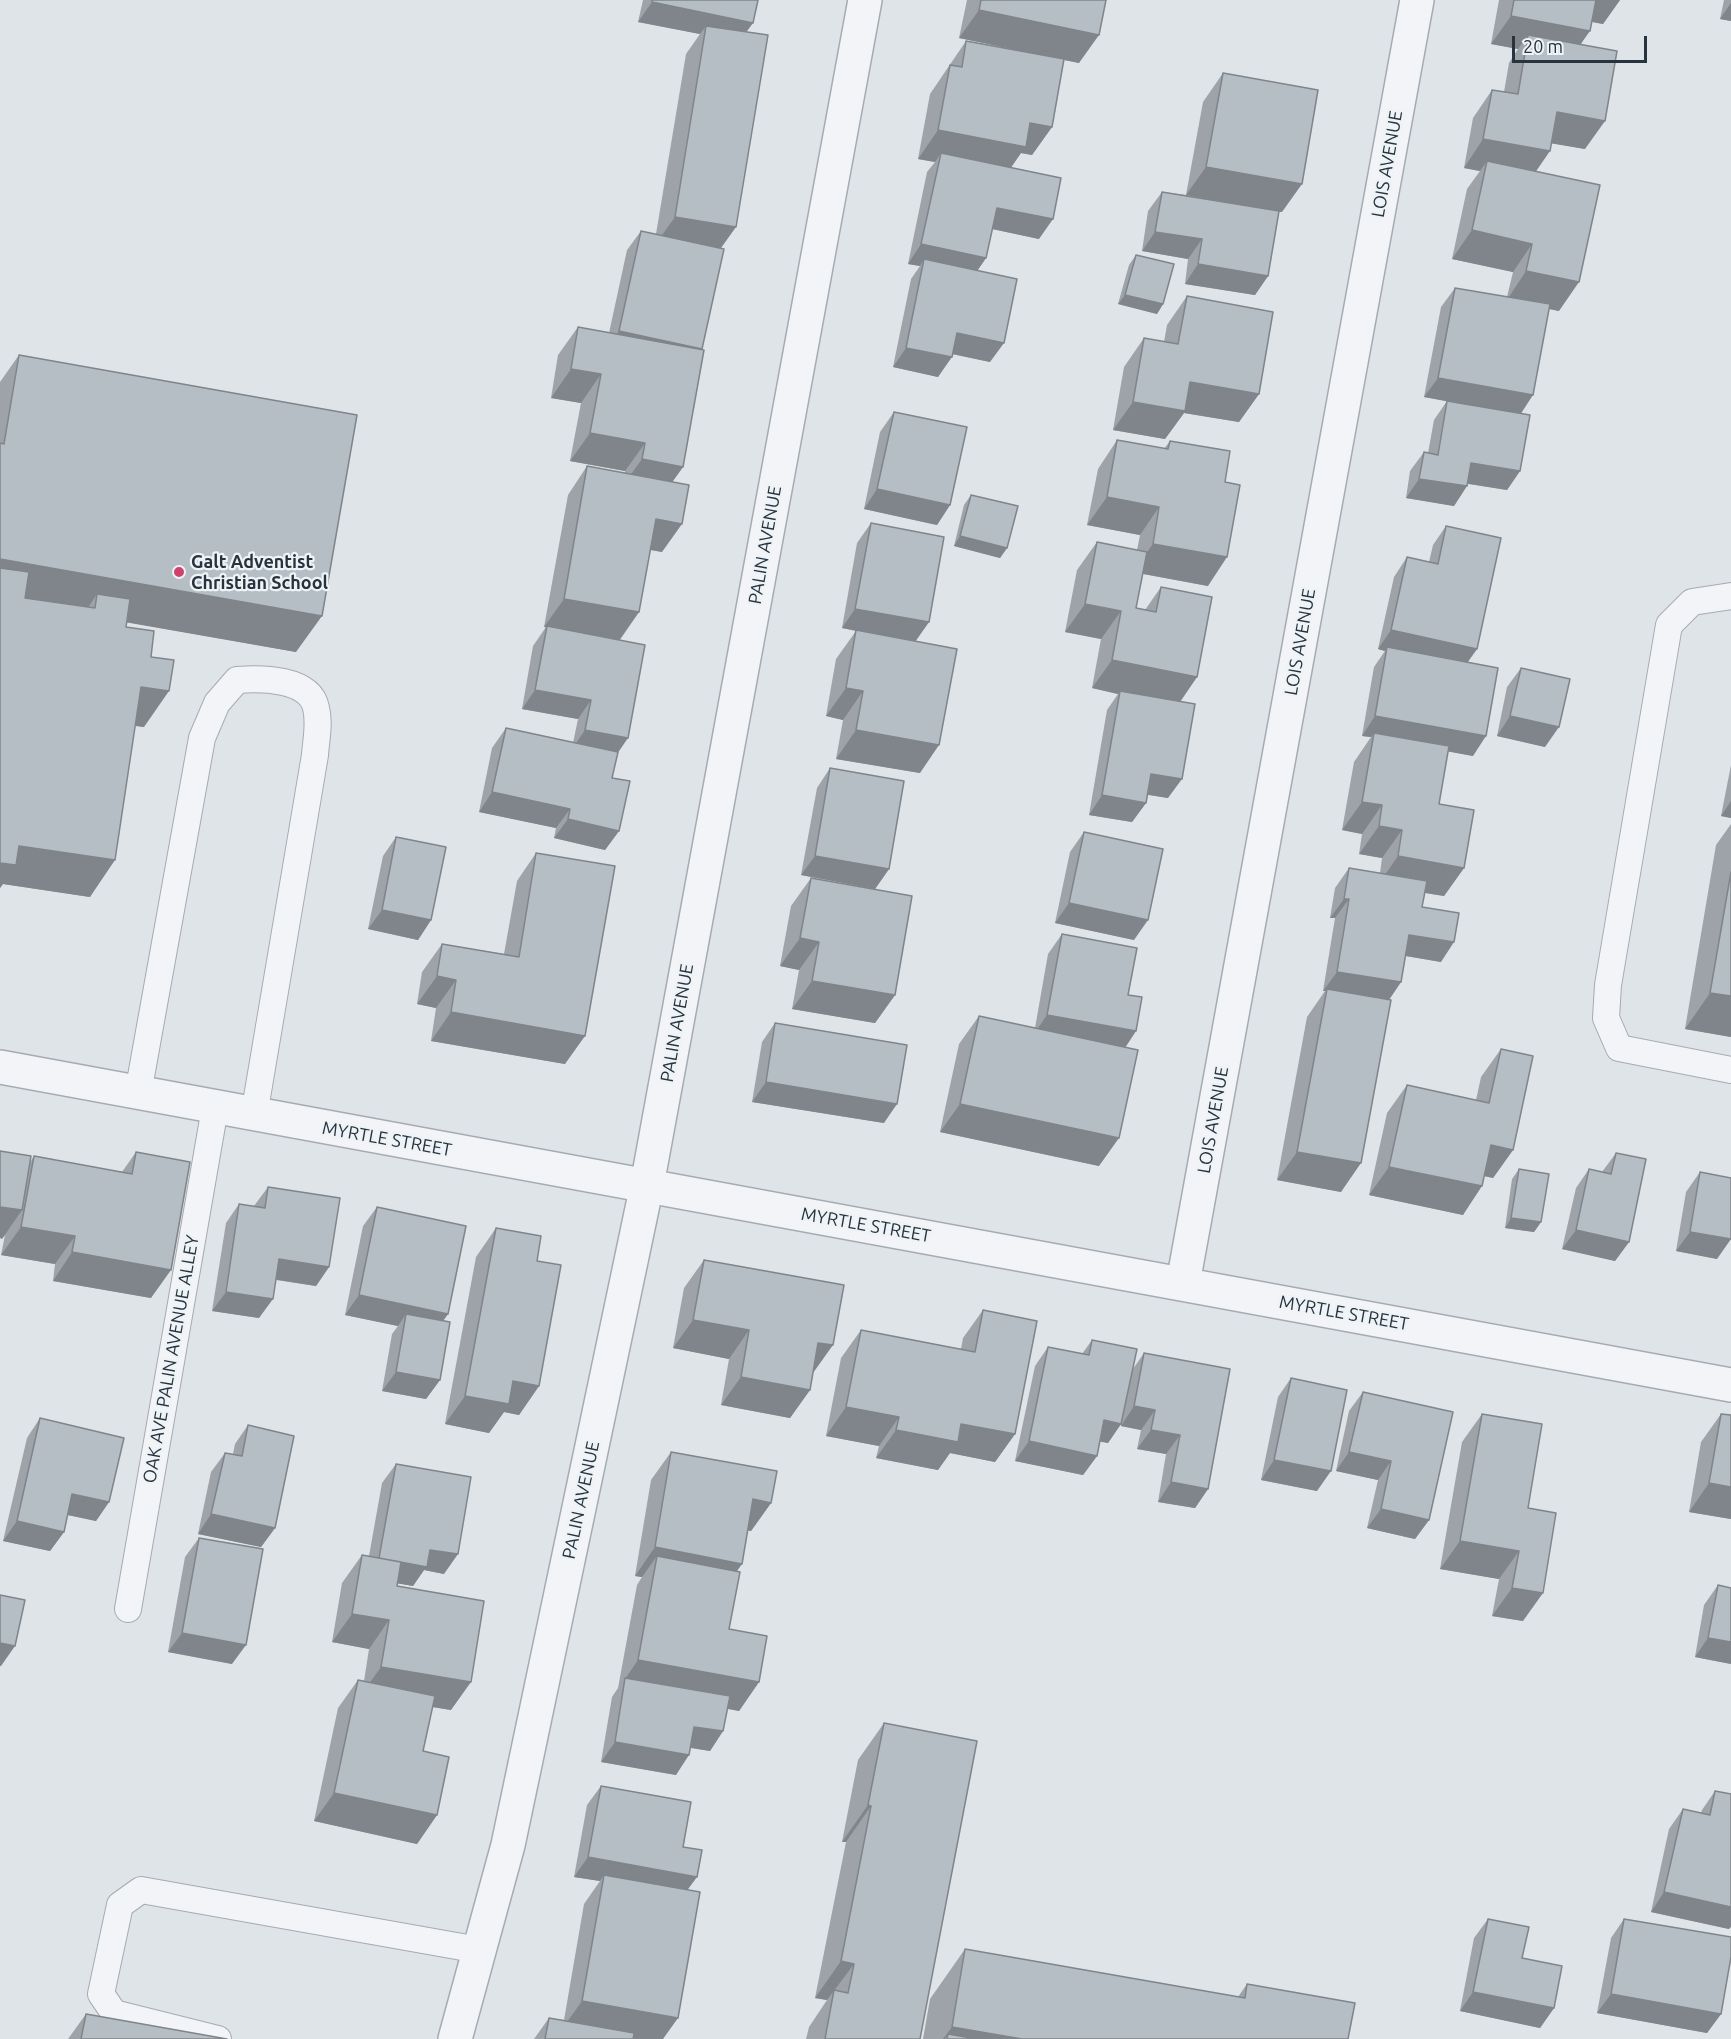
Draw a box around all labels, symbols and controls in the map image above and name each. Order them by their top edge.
scale bar [1515,24,1650,62]
text: 20 m [1523,36,1563,56]
street label: LOIS AVENUE [1367,109,1407,219]
street label: PALIN AVENUE [744,484,786,606]
place label: Galt Adventist Christian School [191,551,328,594]
marker: Galt Adventist Christian School [172,565,186,579]
street label: LOIS AVENUE [1280,587,1320,697]
street label: PALIN AVENUE [656,962,698,1084]
street label: LOIS AVENUE [1193,1065,1233,1175]
street label: MYRTLE STREET [320,1117,454,1161]
street label: MYRTLE STREET [799,1203,933,1247]
street label: OAK AVE PALIN AVENUE ALLEY [139,1233,203,1485]
street label: MYRTLE STREET [1277,1291,1411,1335]
street label: PALIN AVENUE [558,1439,604,1561]

